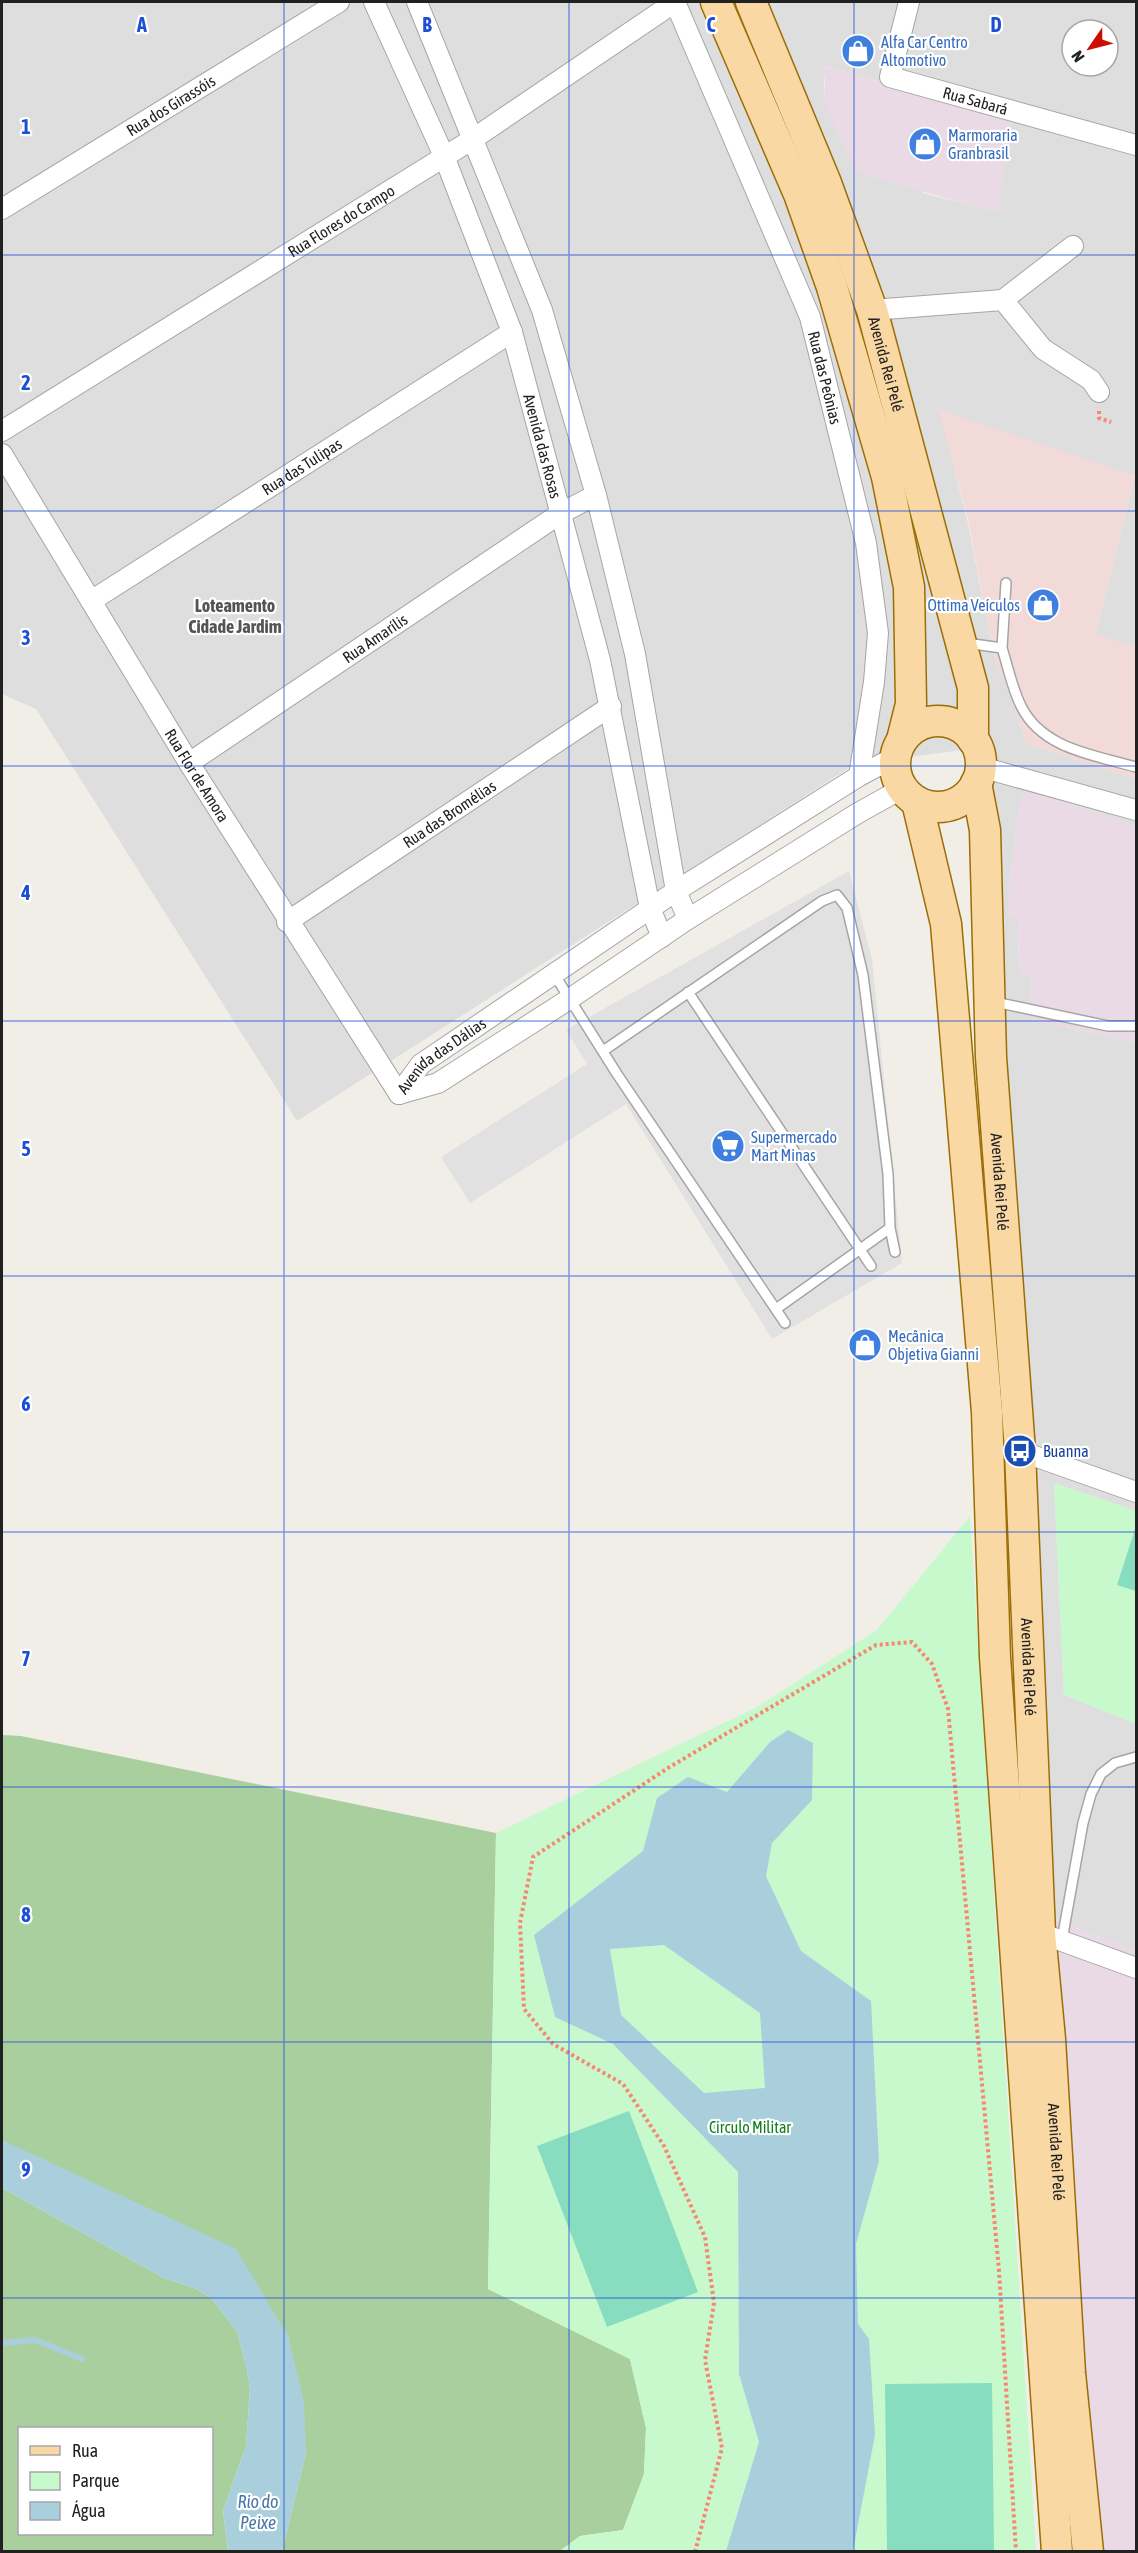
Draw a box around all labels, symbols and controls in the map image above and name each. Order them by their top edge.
text: A [136,13,147,36]
text: B [422,13,432,36]
text: C [707,13,716,36]
text: D [990,13,1002,36]
north arrow [1060,18,1120,78]
shop icon: Alfa Car Centro Altomotivo [840,33,876,69]
place label: Alfa Car Centro Altomotivo [881,33,968,69]
text: N [1068,48,1088,66]
street label: Rua dos Girassóis [123,71,219,139]
street label: Rua Sabará [941,83,1010,118]
text: 1 [21,115,31,138]
shop icon: Marmoraria Granbrasil [907,126,943,162]
place label: Marmoraria Granbrasil [948,126,1018,162]
street label: Rua Flores do Campo [285,181,398,261]
street label: Avenida Rei Pelé [865,315,908,414]
street label: Rua das Peônias [805,329,845,426]
text: 2 [21,371,31,394]
street label: Avenida das Rosas [520,392,565,501]
street label: Rua das Tulipas [259,434,345,498]
shop icon: Ottima Veículos [1025,587,1061,623]
district label: Loteamento Cidade Jardim [188,595,282,637]
place label: Ottima Veículos [927,596,1020,614]
street label: Rua Amarílis [339,610,411,666]
text: 3 [21,626,31,649]
street label: Rua Flor de Amora [161,726,233,825]
street label: Rua das Bromélias [399,776,499,851]
text: 4 [20,881,31,904]
street label: Avenida das Dálias [393,1014,489,1097]
supermarket icon: Supermercado Mart Minas [710,1128,746,1164]
place label: Supermercado Mart Minas [751,1128,837,1164]
street label: Avenida Rei Pelé [988,1132,1013,1231]
text: 5 [21,1137,31,1160]
shop icon: Mecânica Objetiva Gianni [847,1327,883,1363]
place label: Mecânica Objetiva Gianni [888,1327,979,1364]
text: 6 [21,1392,31,1415]
bus stop icon: Buanna [1002,1433,1038,1469]
place label: Buanna [1043,1442,1089,1460]
street label: Avenida Rei Pelé [1018,1618,1040,1716]
text: 7 [21,1647,31,1670]
text: 8 [21,1903,31,1926]
street label: Avenida Rei Pelé [1045,2103,1069,2201]
park label: Circulo Militar [709,2118,791,2136]
text: 9 [21,2158,31,2181]
legend [18,2427,213,2535]
text: Rua [72,2440,98,2461]
text: Parque [72,2470,120,2491]
water label: Rio do Peixe [237,2491,279,2533]
text: Água [72,2500,106,2521]

